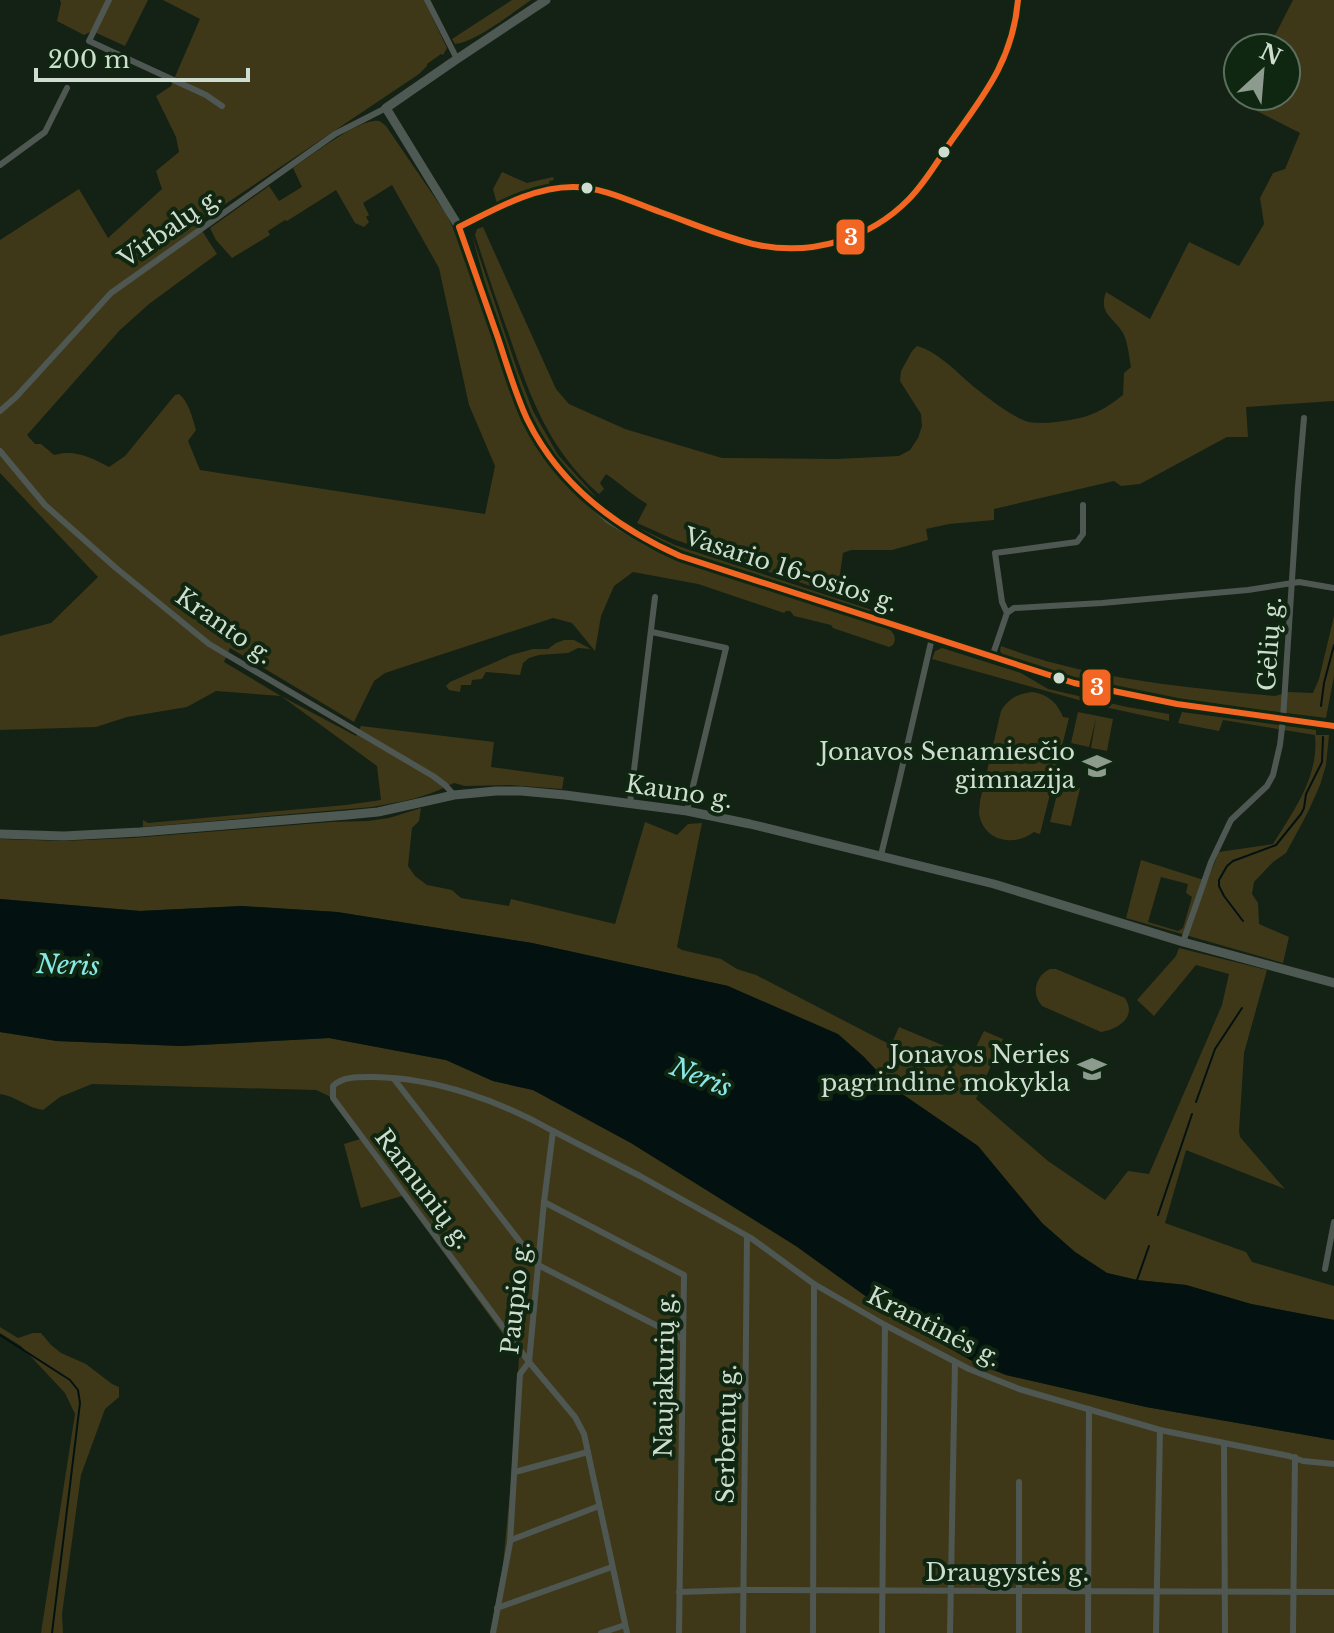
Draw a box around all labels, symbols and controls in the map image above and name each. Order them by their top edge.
scale bar [36,32,248,82]
north arrow [1222,32,1302,112]
text: N [1255,38,1286,71]
text: 200 m [48,45,130,74]
unlabelled marker [936,144,952,160]
unlabelled marker [579,180,595,196]
street label: Virbalų g. [112,182,227,274]
line badge: 3 [835,218,866,256]
text: 3 [844,224,858,251]
street label: Vasario 16-osios g. [680,521,901,618]
street label: Kranto g. [170,581,279,670]
street label: Gėlių g. [1252,596,1287,692]
line badge: 3 [1081,668,1112,707]
unlabelled marker [1051,670,1067,686]
text: 3 [1090,674,1104,701]
place label: Jonavos Senamiesčio gimnazija [816,737,1076,794]
school or university icon: Jonavos Senamiesčio gimnazija [1082,751,1112,781]
street label: Kauno g. [624,769,735,814]
water label: Neris [35,948,100,982]
place label: Jonavos Neries pagrindinė mokykla [821,1040,1071,1097]
water label: Neris [665,1050,737,1104]
school or university icon: Jonavos Neries pagrindinė mokykla [1077,1054,1107,1084]
street label: Ramunių g. [369,1123,478,1254]
street label: Paupio g. [495,1240,536,1356]
street label: Krantinės g. [863,1280,1006,1373]
street label: Naujakurių g. [649,1292,680,1458]
street label: Serbentų g. [711,1364,742,1504]
street label: Draugystės g. [925,1558,1089,1587]

